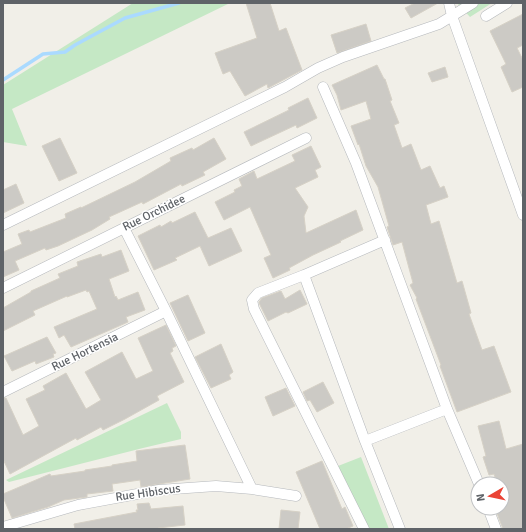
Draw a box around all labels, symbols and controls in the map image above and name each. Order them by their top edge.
street label: Rue Orchidee [120,191,188,235]
street label: Rue Hortensia [49,329,121,375]
north arrow [470,476,510,516]
street label: Rue Hibiscus [114,481,182,505]
text: N [474,493,488,502]

